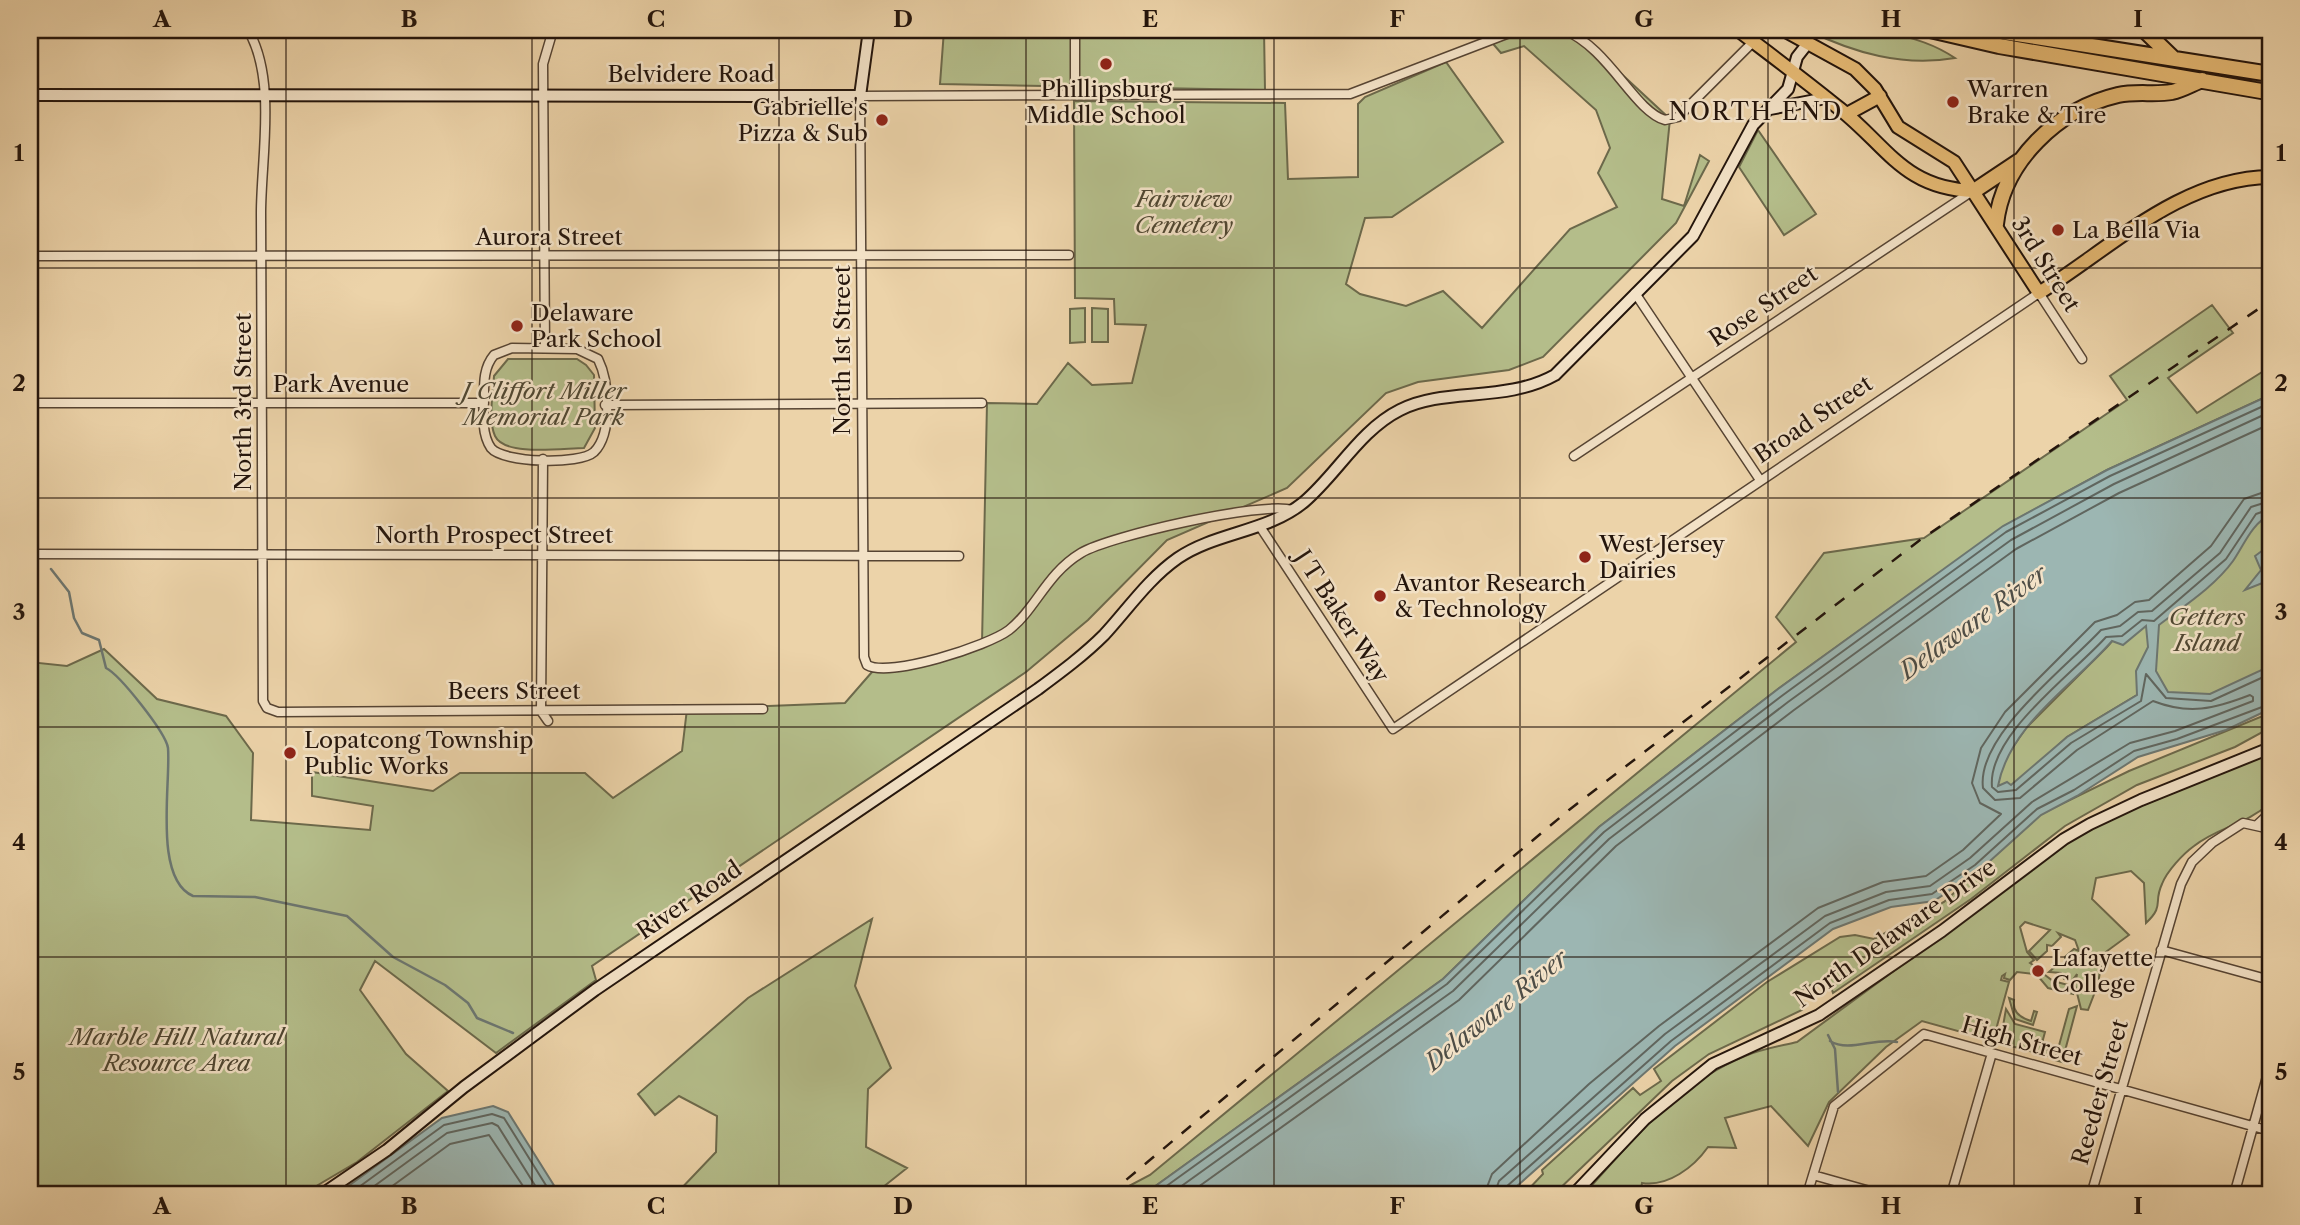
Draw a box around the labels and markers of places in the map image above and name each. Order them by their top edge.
marker: Phillipsburg Middle School [1098,56,1114,72]
place label: Phillipsburg Middle School [1026,75,1186,129]
place label: Warren Brake & Tire [1966,75,2106,129]
place label: Gabrielle's Pizza & Sub [738,93,868,147]
marker: Warren Brake & Tire [1945,94,1961,110]
marker: Gabrielle's Pizza & Sub [874,112,890,128]
place label: La Bella Via [2072,216,2201,244]
marker: La Bella Via [2050,222,2066,238]
place label: Delaware Park School [531,299,662,353]
marker: Delaware Park School [509,318,525,334]
place label: West Jersey Dairies [1598,530,1725,584]
marker: West Jersey Dairies [1577,549,1593,565]
place label: Avantor Research & Technology [1393,569,1586,623]
marker: Avantor Research & Technology [1372,588,1388,604]
place label: Lopatcong Township Public Works [304,726,533,780]
marker: Lopatcong Township Public Works [282,745,298,761]
place label: Lafayette College [2052,944,2153,998]
marker: Lafayette College [2030,963,2046,979]

